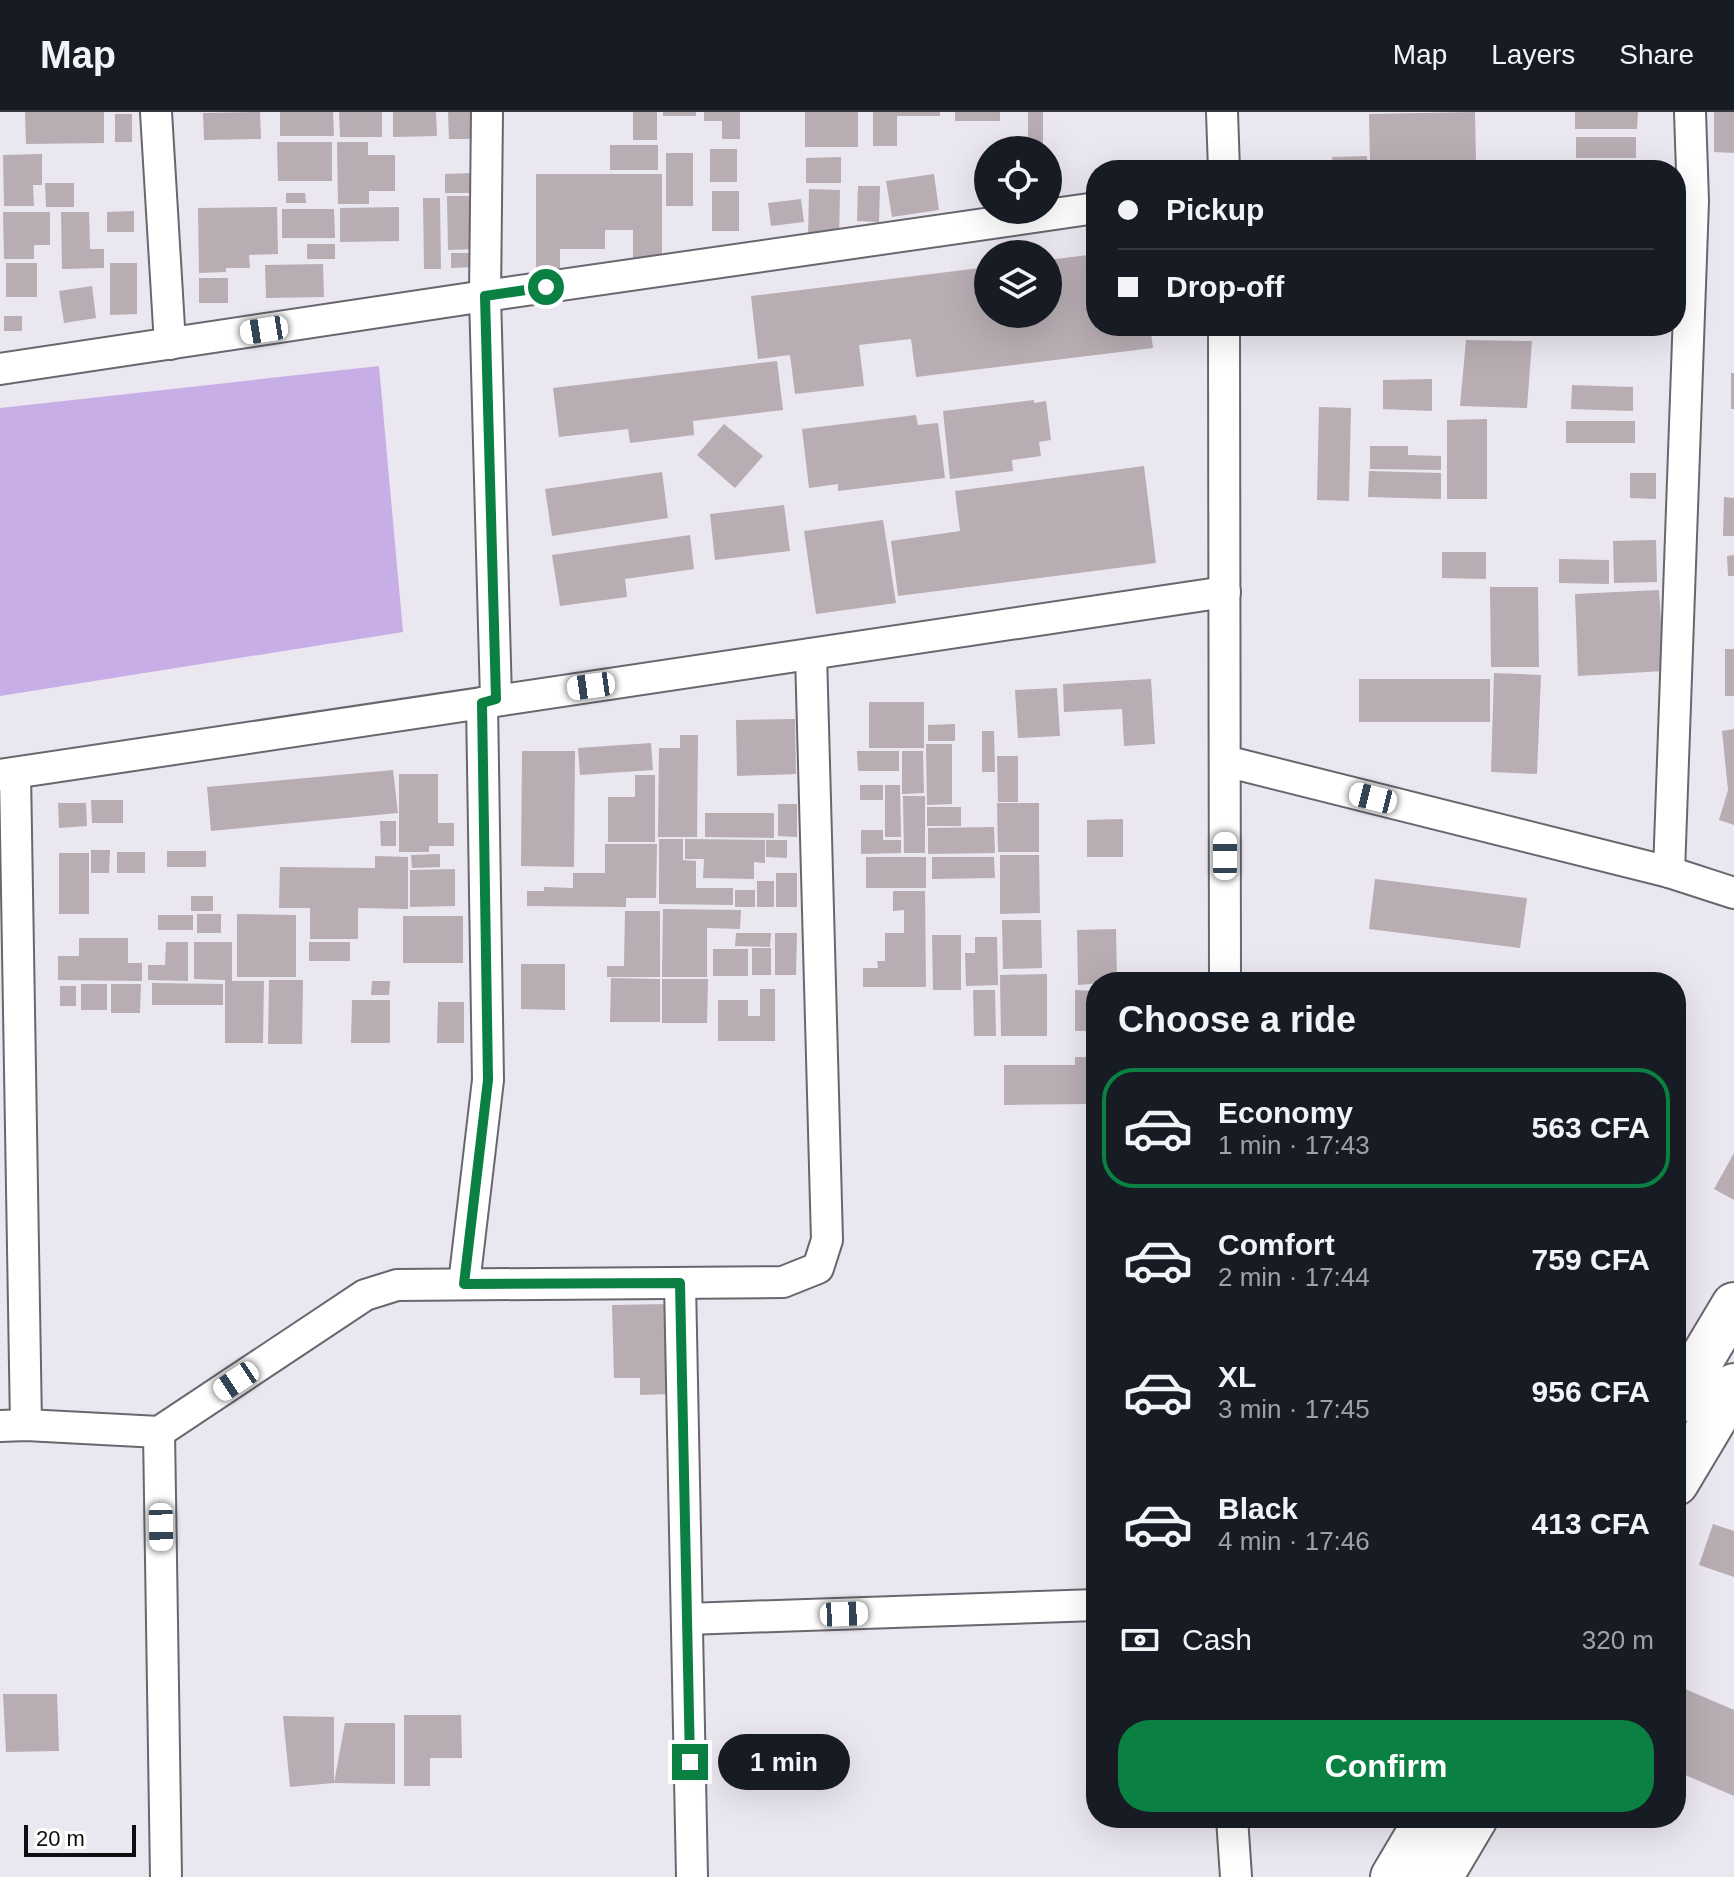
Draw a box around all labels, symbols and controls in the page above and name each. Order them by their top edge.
text: Map [40,34,116,76]
text: Map [1393,39,1447,70]
text: Layers [1491,39,1575,70]
text: Share [1619,39,1694,70]
map controls [974,136,1062,328]
button: locate [974,136,1062,224]
text: Pickup [1166,193,1264,226]
button: layers [974,240,1062,328]
route start [528,269,564,305]
text: Drop-off [1166,270,1284,303]
car [238,314,290,346]
car [566,671,616,701]
car [1347,781,1399,815]
car [1213,832,1237,880]
text: Choose a ride [1118,999,1356,1040]
icon: car [1122,1092,1194,1164]
text: Economy [1218,1096,1353,1129]
text: 563 CFA [1532,1111,1650,1144]
text: 1 min · 17:43 [1218,1130,1370,1160]
icon: car [1122,1224,1194,1296]
text: Comfort [1218,1228,1335,1261]
text: 759 CFA [1532,1243,1650,1276]
text: 2 min · 17:44 [1218,1262,1370,1292]
icon: car [1122,1356,1194,1428]
car [209,1358,263,1404]
text: XL [1218,1360,1256,1393]
text: 956 CFA [1532,1375,1650,1408]
text: 3 min · 17:45 [1218,1394,1370,1424]
icon: car [1122,1488,1194,1560]
text: Black [1218,1492,1298,1525]
car [149,1503,173,1551]
text: 413 CFA [1532,1507,1650,1540]
text: 4 min · 17:46 [1218,1526,1370,1556]
car [820,1601,868,1627]
icon: cash [1118,1618,1162,1662]
text: Cash [1182,1623,1252,1656]
text: 320 m [1582,1625,1654,1655]
button: Confirm [1118,1720,1654,1812]
callout: 1 min [718,1734,850,1790]
route end [672,1744,708,1780]
text: 1 min [750,1747,818,1777]
scale bar [24,1821,136,1857]
text: 20 m [36,1826,85,1851]

